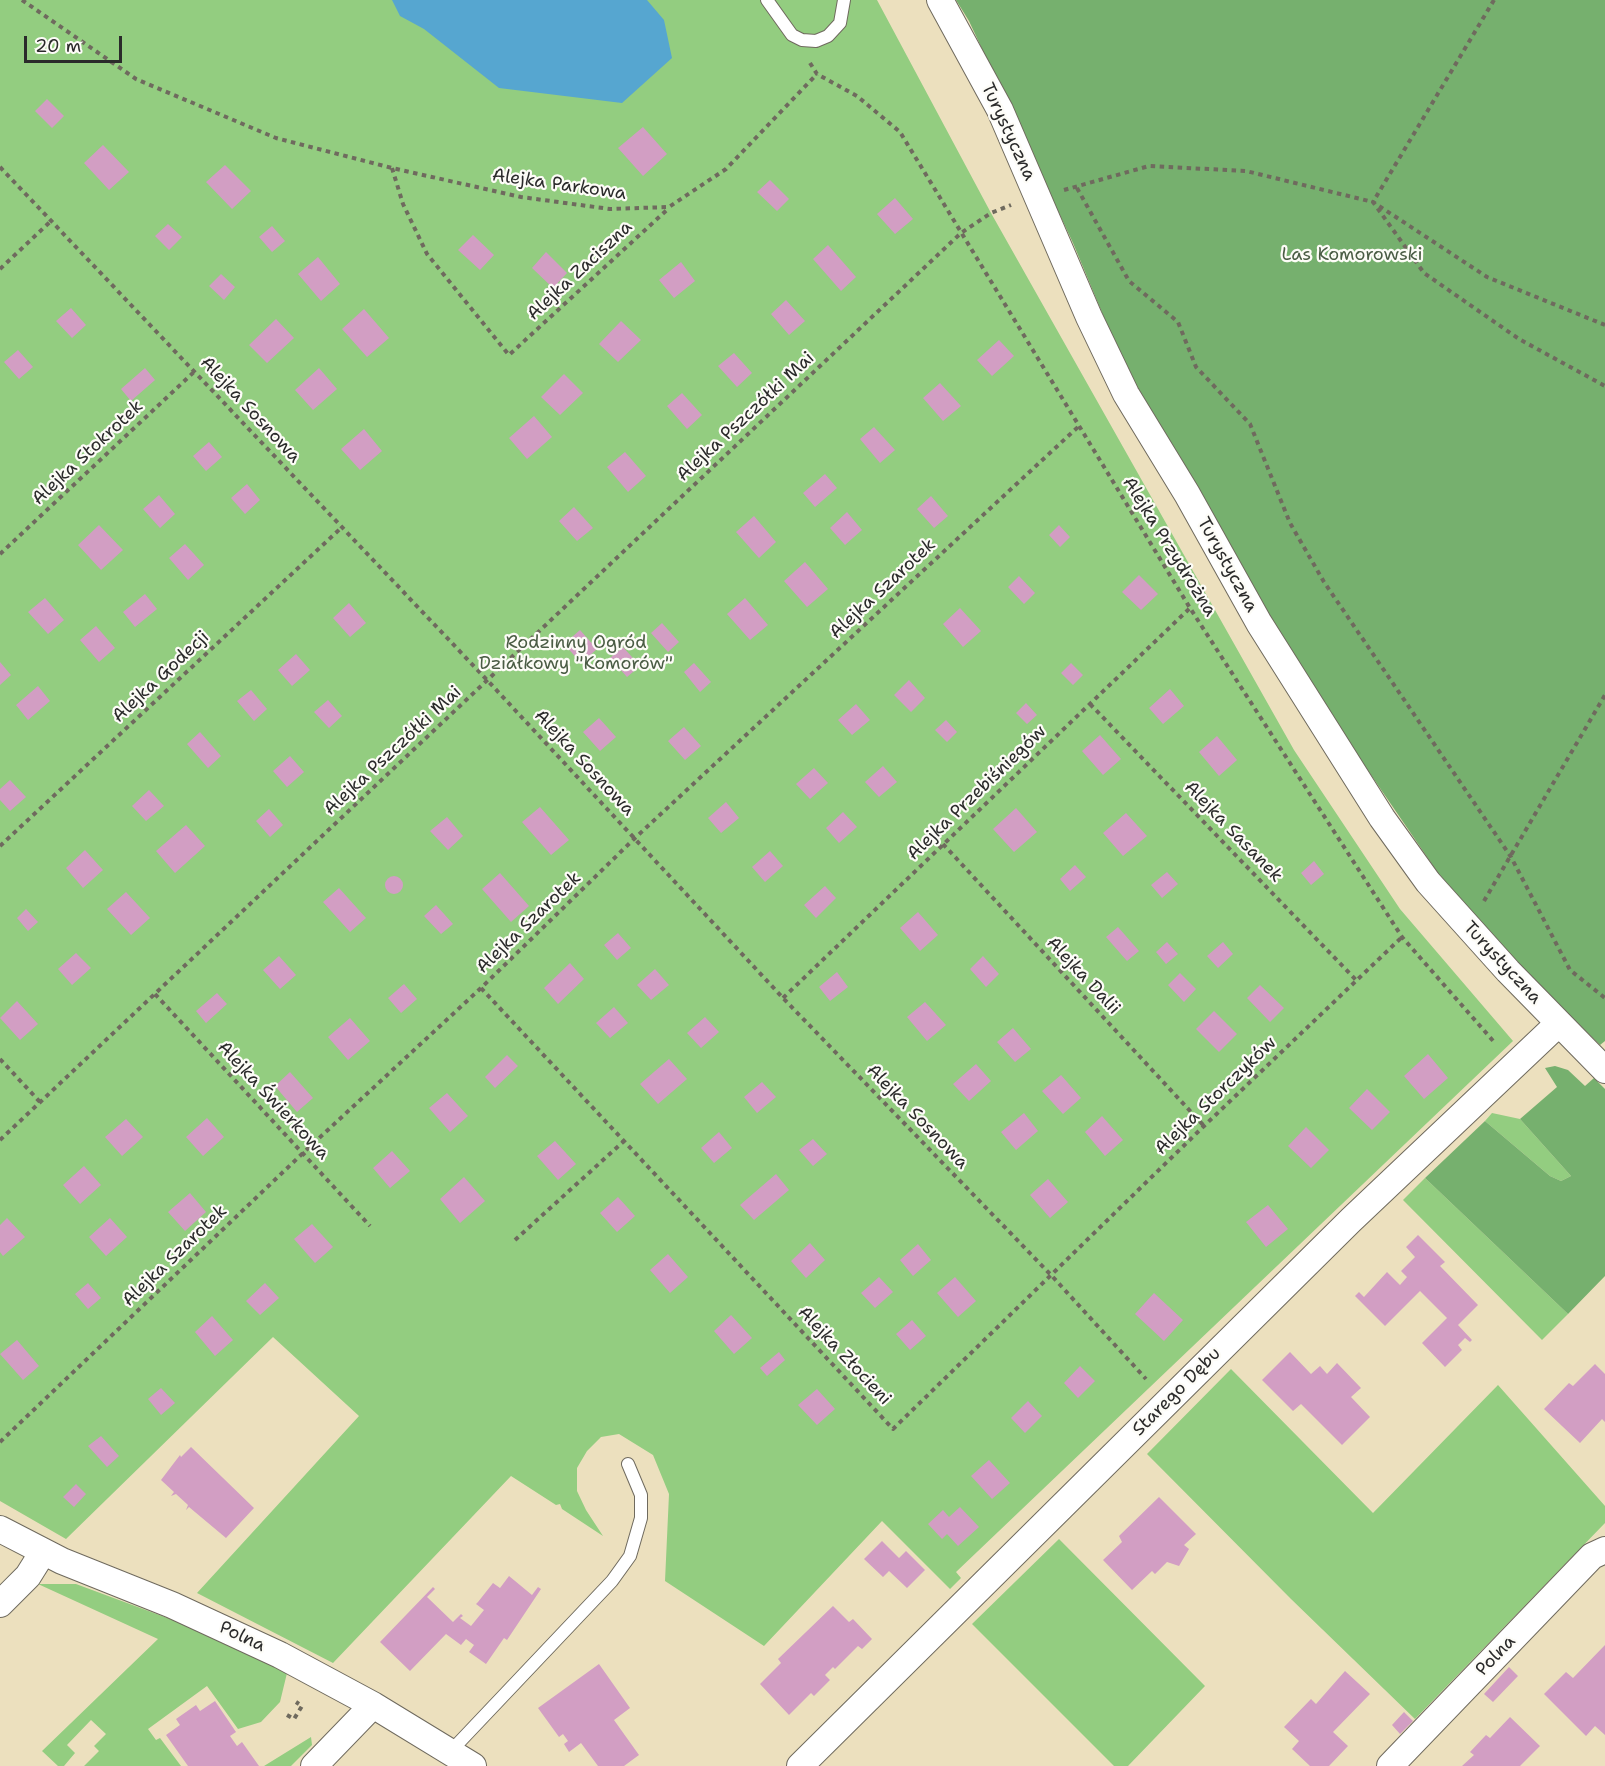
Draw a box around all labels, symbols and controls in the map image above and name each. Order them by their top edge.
scale bar [27,24,124,62]
text: 20 m [35,34,81,58]
street label: Turystyczna [976,80,1040,184]
street label: Alejka Parkowa [491,165,627,205]
street label: Alejka Zaciszna [523,217,637,325]
park label: Las Komorowski [1281,244,1423,266]
street label: Alejka Pszczółki Mai [673,348,819,486]
street label: Alejka Sosnowa [195,352,305,468]
street label: Alejka Stokrotek [28,396,148,510]
street label: Alejka Przydrożna [1117,473,1221,621]
street label: Turystyczna [1192,514,1262,616]
street label: Alejka Szarotek [825,534,941,644]
street label: Alejka Godecji [108,627,214,727]
park label: Rodzinny Ogród Działkowy "Komorów" [479,632,673,674]
street label: Alejka Pszczółki Mai [320,682,466,820]
street label: Alejka Sosnowa [529,705,639,821]
street label: Alejka Przebiśniegów [903,721,1051,865]
street label: Alejka Sasanek [1179,777,1287,887]
street label: Alejka Szarotek [472,868,586,978]
street label: Turystyczna [1458,917,1546,1009]
street label: Alejka Dalii [1042,933,1124,1019]
street label: Alejka Storczyków [1151,1032,1281,1160]
street label: Alejka Świerkowa [213,1037,333,1165]
street label: Alejka Sosnowa [862,1060,972,1174]
street label: Alejka Szarotek [118,1201,232,1311]
street label: Alejka Złocieni [793,1302,895,1410]
street label: Starego Dębu [1128,1343,1226,1441]
street label: Polna [216,1617,268,1657]
street label: Polna [1471,1631,1521,1681]

